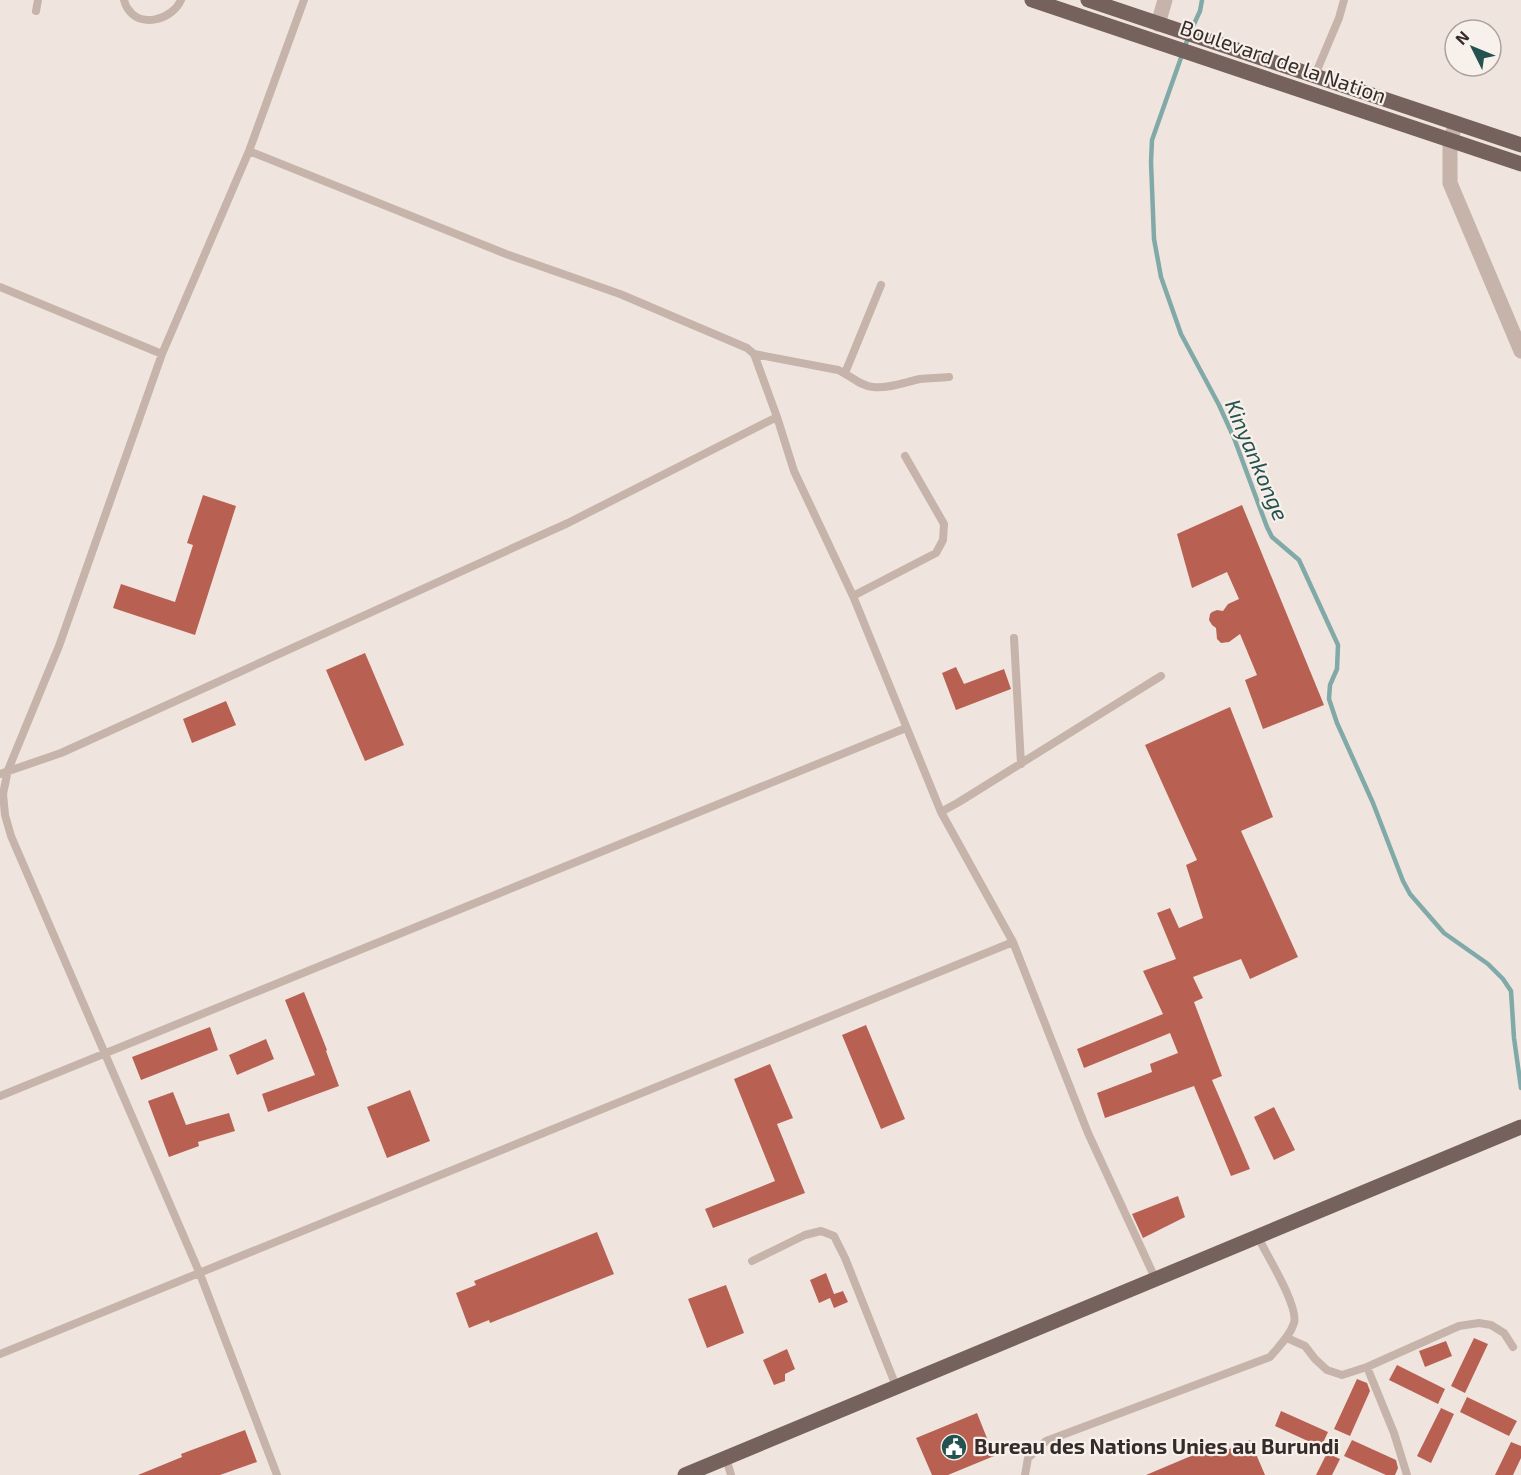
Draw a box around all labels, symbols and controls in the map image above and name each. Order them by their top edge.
street label: Boulevard de la Nation [1177,14,1390,108]
north arrow [1443,18,1503,78]
text: N [1451,27,1473,48]
water label: Kinyankonge [1220,395,1295,525]
public building icon: Bureau des Nations Unies au Burundi [939,1432,969,1462]
place label: Bureau des Nations Unies au Burundi [974,1433,1339,1458]

